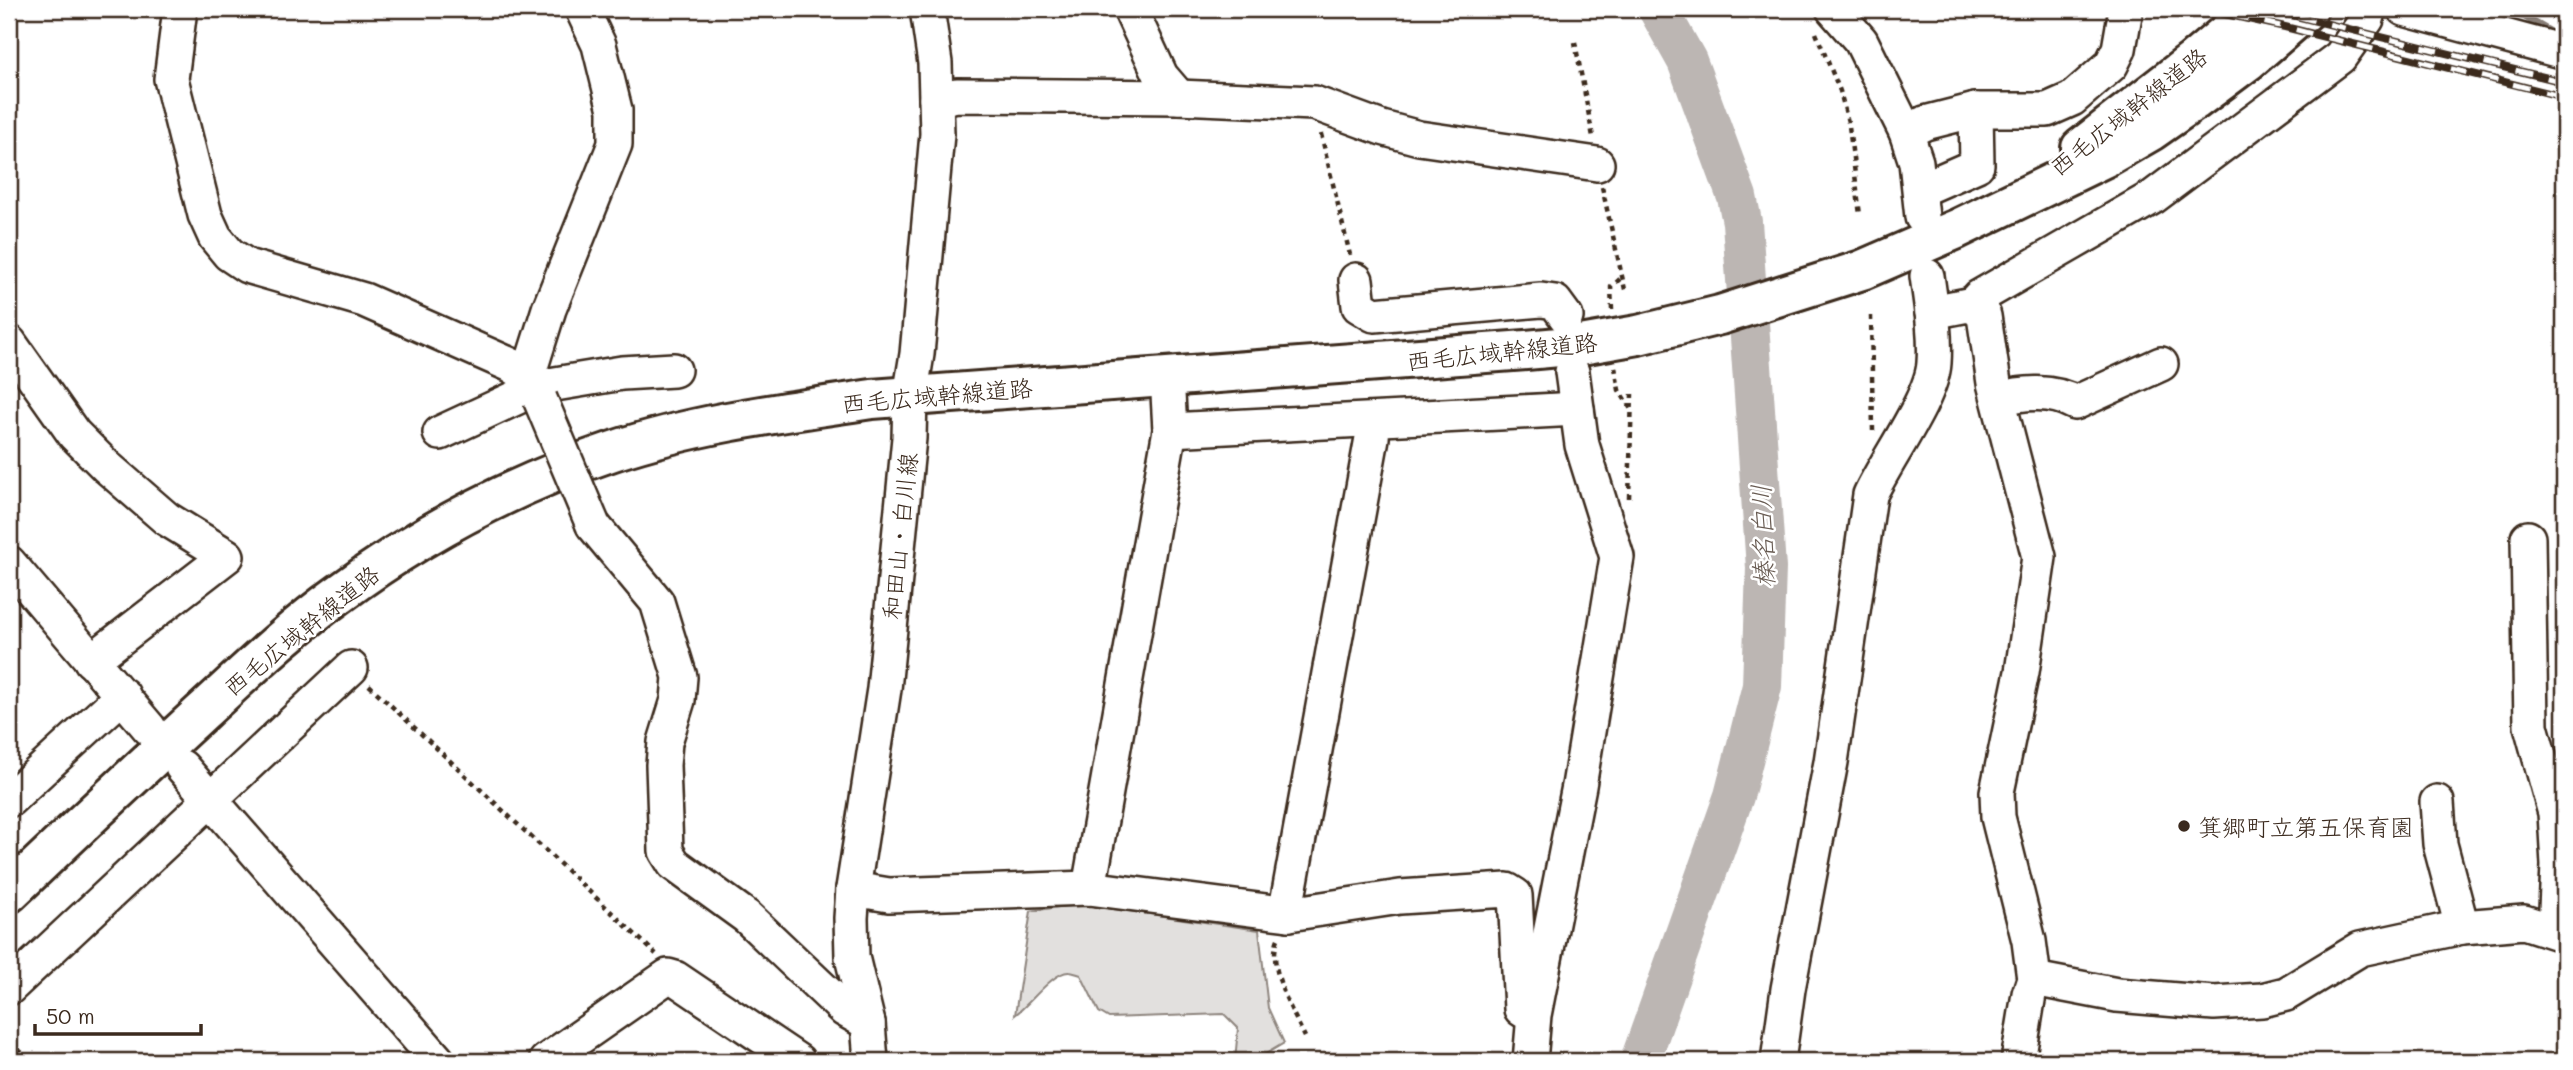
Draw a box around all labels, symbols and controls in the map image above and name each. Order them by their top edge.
street label: 西毛広域幹線道路 [2043,40,2213,182]
street label: 西毛広域幹線道路 [1405,326,1599,376]
street label: 西毛広域幹線道路 [840,371,1034,419]
street label: 和田山・白川線 [875,451,923,621]
water label: 榛名白川 [1743,483,1781,589]
street label: 西毛広域幹線道路 [217,558,385,702]
place label: 箕郷町立第五保育園 [2198,811,2414,842]
marker: 箕郷町立第五保育園 [2176,818,2192,834]
scale bar [35,993,201,1037]
text: 50 m [46,1002,95,1029]

